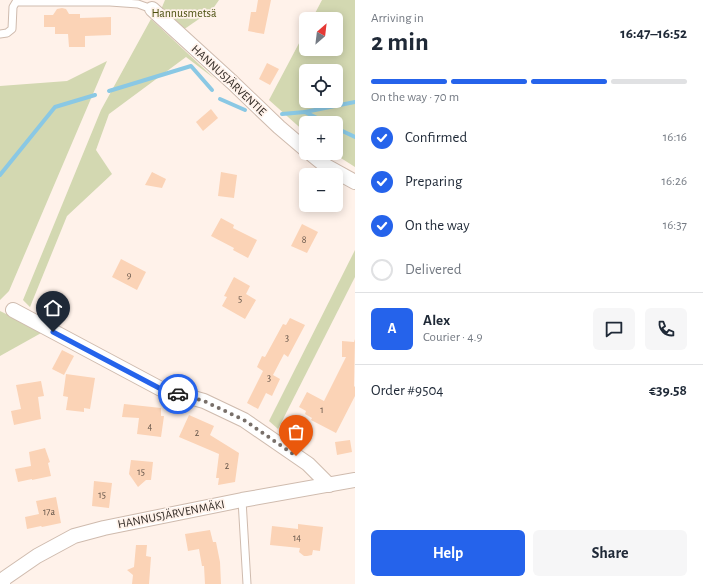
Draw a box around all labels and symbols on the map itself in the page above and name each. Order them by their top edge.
park label: Hannusmetsä [151,7,217,19]
north arrow [299,12,343,56]
street label: HANNUSJÄRVENTIE [189,42,269,118]
house number: 8 [302,235,307,245]
house number: 9 [127,270,132,280]
pin [36,291,70,332]
house number: 5 [238,294,242,304]
house number: 3 [285,333,289,343]
house number: 3 [267,373,271,383]
courier [158,374,198,414]
house number: 1 [320,405,324,415]
pin [279,415,313,456]
house number: 4 [148,422,153,432]
house number: 2 [195,428,200,438]
house number: 2 [225,461,230,471]
house number: 15 [137,467,145,477]
house number: 15 [98,490,106,500]
street label: HANNUSJÄRVENMÄKI [116,497,225,530]
house number: 17a [43,507,55,517]
house number: 14 [293,533,301,543]

